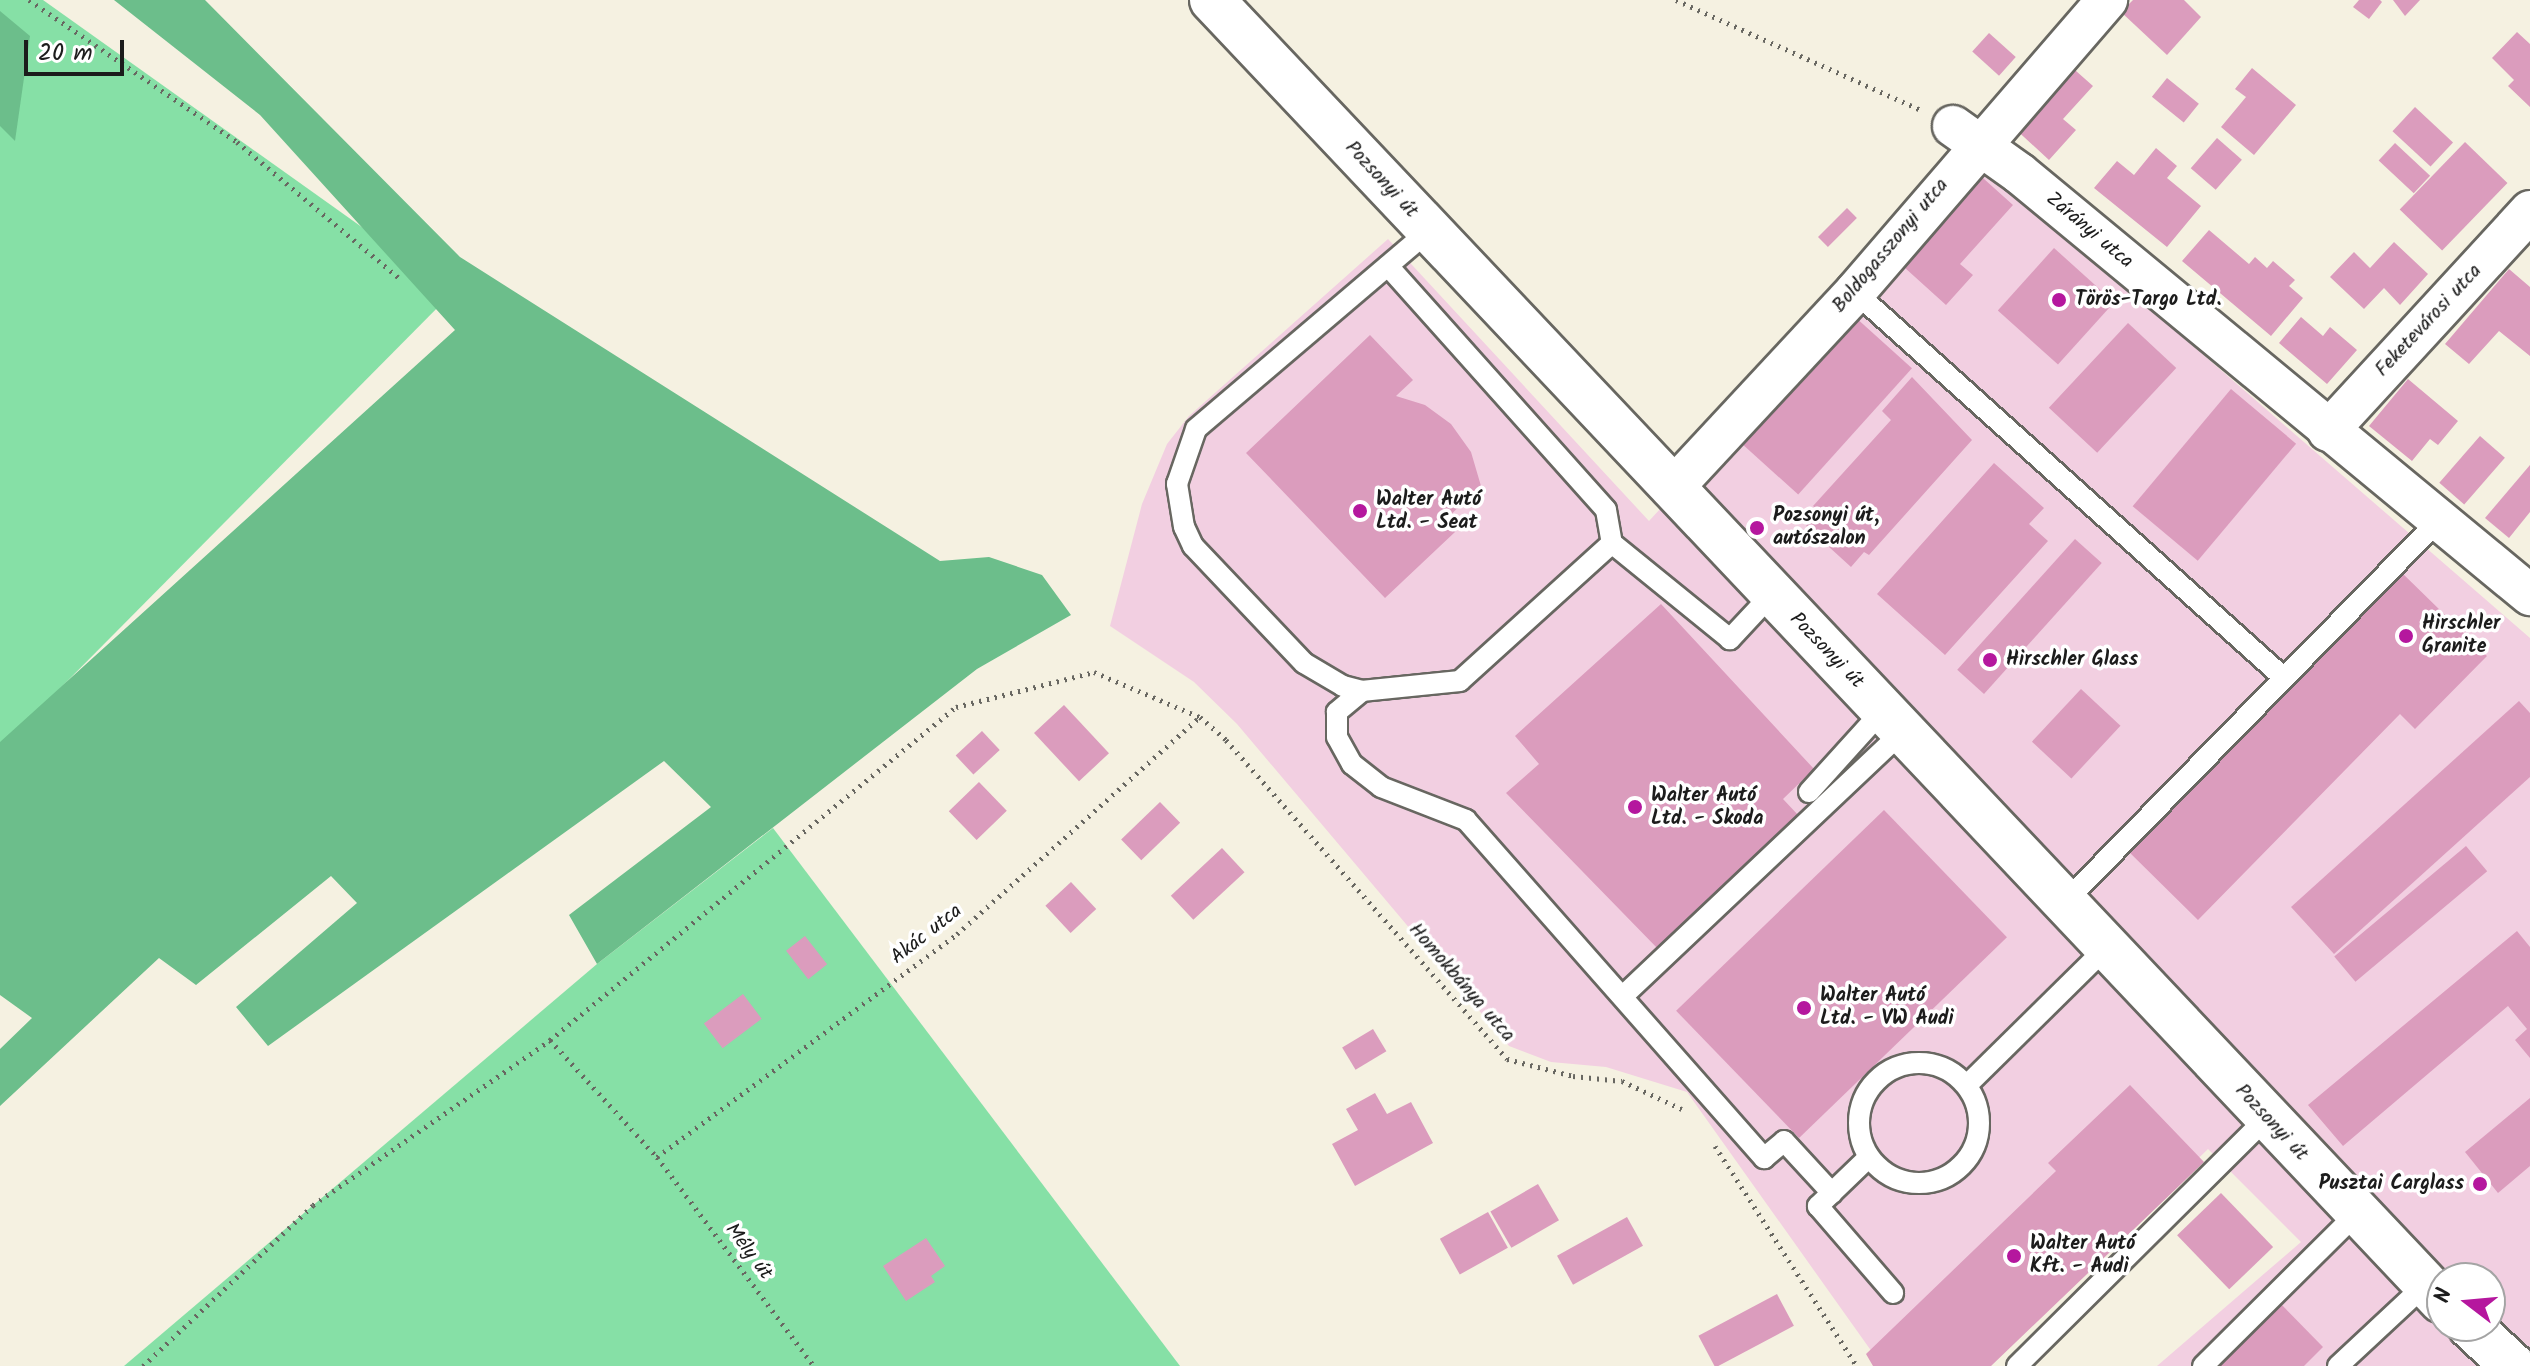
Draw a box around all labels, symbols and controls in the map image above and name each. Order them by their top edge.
scale bar [28,24,128,74]
text: 20 m [38,34,93,73]
street label: Pozsonyi út [1339,137,1423,223]
street label: Boldogasszonyi utca [1828,174,1954,318]
street label: Zárányi utca [2041,188,2137,274]
street label: Feketevárosi utca [2371,260,2487,382]
place label: Törös-Targo Ltd. [2075,288,2221,312]
marker: Törös-Targo Ltd. [2050,291,2068,309]
place label: Walter Autó Ltd. - Seat [1376,488,1481,535]
marker: Walter Autó Ltd. - Seat [1351,502,1369,520]
place label: Pozsonyi út, autószalon [1773,504,1879,551]
marker: Pozsonyi út, autószalon [1748,519,1766,537]
street label: Pozsonyi út [1784,608,1868,694]
place label: Hirschler Granite [2422,612,2500,659]
marker: Hirschler Granite [2397,627,2415,645]
place label: Hirschler Glass [2006,648,2138,672]
marker: Hirschler Glass [1981,651,1999,669]
place label: Walter Autó Ltd. - Skoda [1651,784,1763,831]
marker: Walter Autó Ltd. - Skoda [1626,798,1644,816]
street label: Akác utca [887,900,967,970]
street label: Homokbánya utca [1403,919,1519,1047]
place label: Walter Autó Ltd. - VW Audi [1820,984,1954,1031]
marker: Walter Autó Ltd. - VW Audi [1795,999,1813,1017]
street label: Pozsonyi út [2229,1080,2313,1166]
place label: Pusztai Carglass [2319,1172,2464,1196]
marker: Pusztai Carglass [2471,1175,2489,1193]
street label: Mély út [719,1219,777,1285]
place label: Walter Autó Kft. - Audi [2030,1232,2135,1279]
marker: Walter Autó Kft. - Audi [2005,1247,2023,1265]
north arrow [2426,1262,2506,1342]
text: N [2426,1284,2463,1307]

